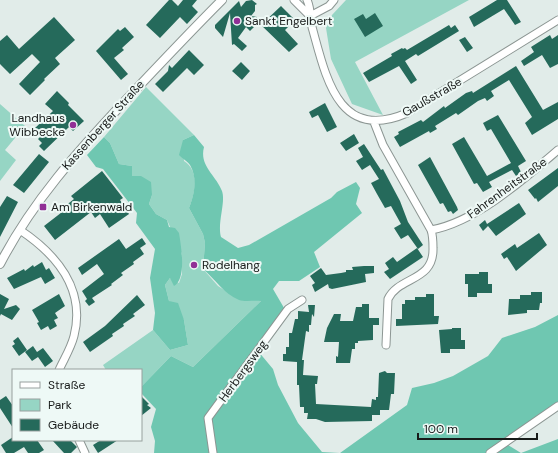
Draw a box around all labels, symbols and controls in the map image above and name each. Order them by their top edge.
place label: Sankt Engelbert [245,13,333,29]
marker: Sankt Engelbert [232,16,242,26]
street label: Gaußstraße [399,73,465,121]
street label: Kassenberger Straße [58,76,148,173]
place label: Landhaus Wibbecke [9,110,65,140]
marker: Landhaus Wibbecke [68,120,78,130]
street label: Fahrenheitstraße [464,154,550,222]
place label: Am Birkenwald [51,199,132,215]
marker: Am Birkenwald [38,202,48,212]
place label: Rodelhang [202,257,260,273]
marker: Rodelhang [189,260,199,270]
street label: Herbergsweg [215,337,271,405]
legend [12,369,142,441]
text: Straße [48,377,85,393]
text: Park [48,397,72,413]
scale bar [418,415,537,441]
text: Gebäude [48,417,99,433]
text: 100 m [424,421,458,437]

